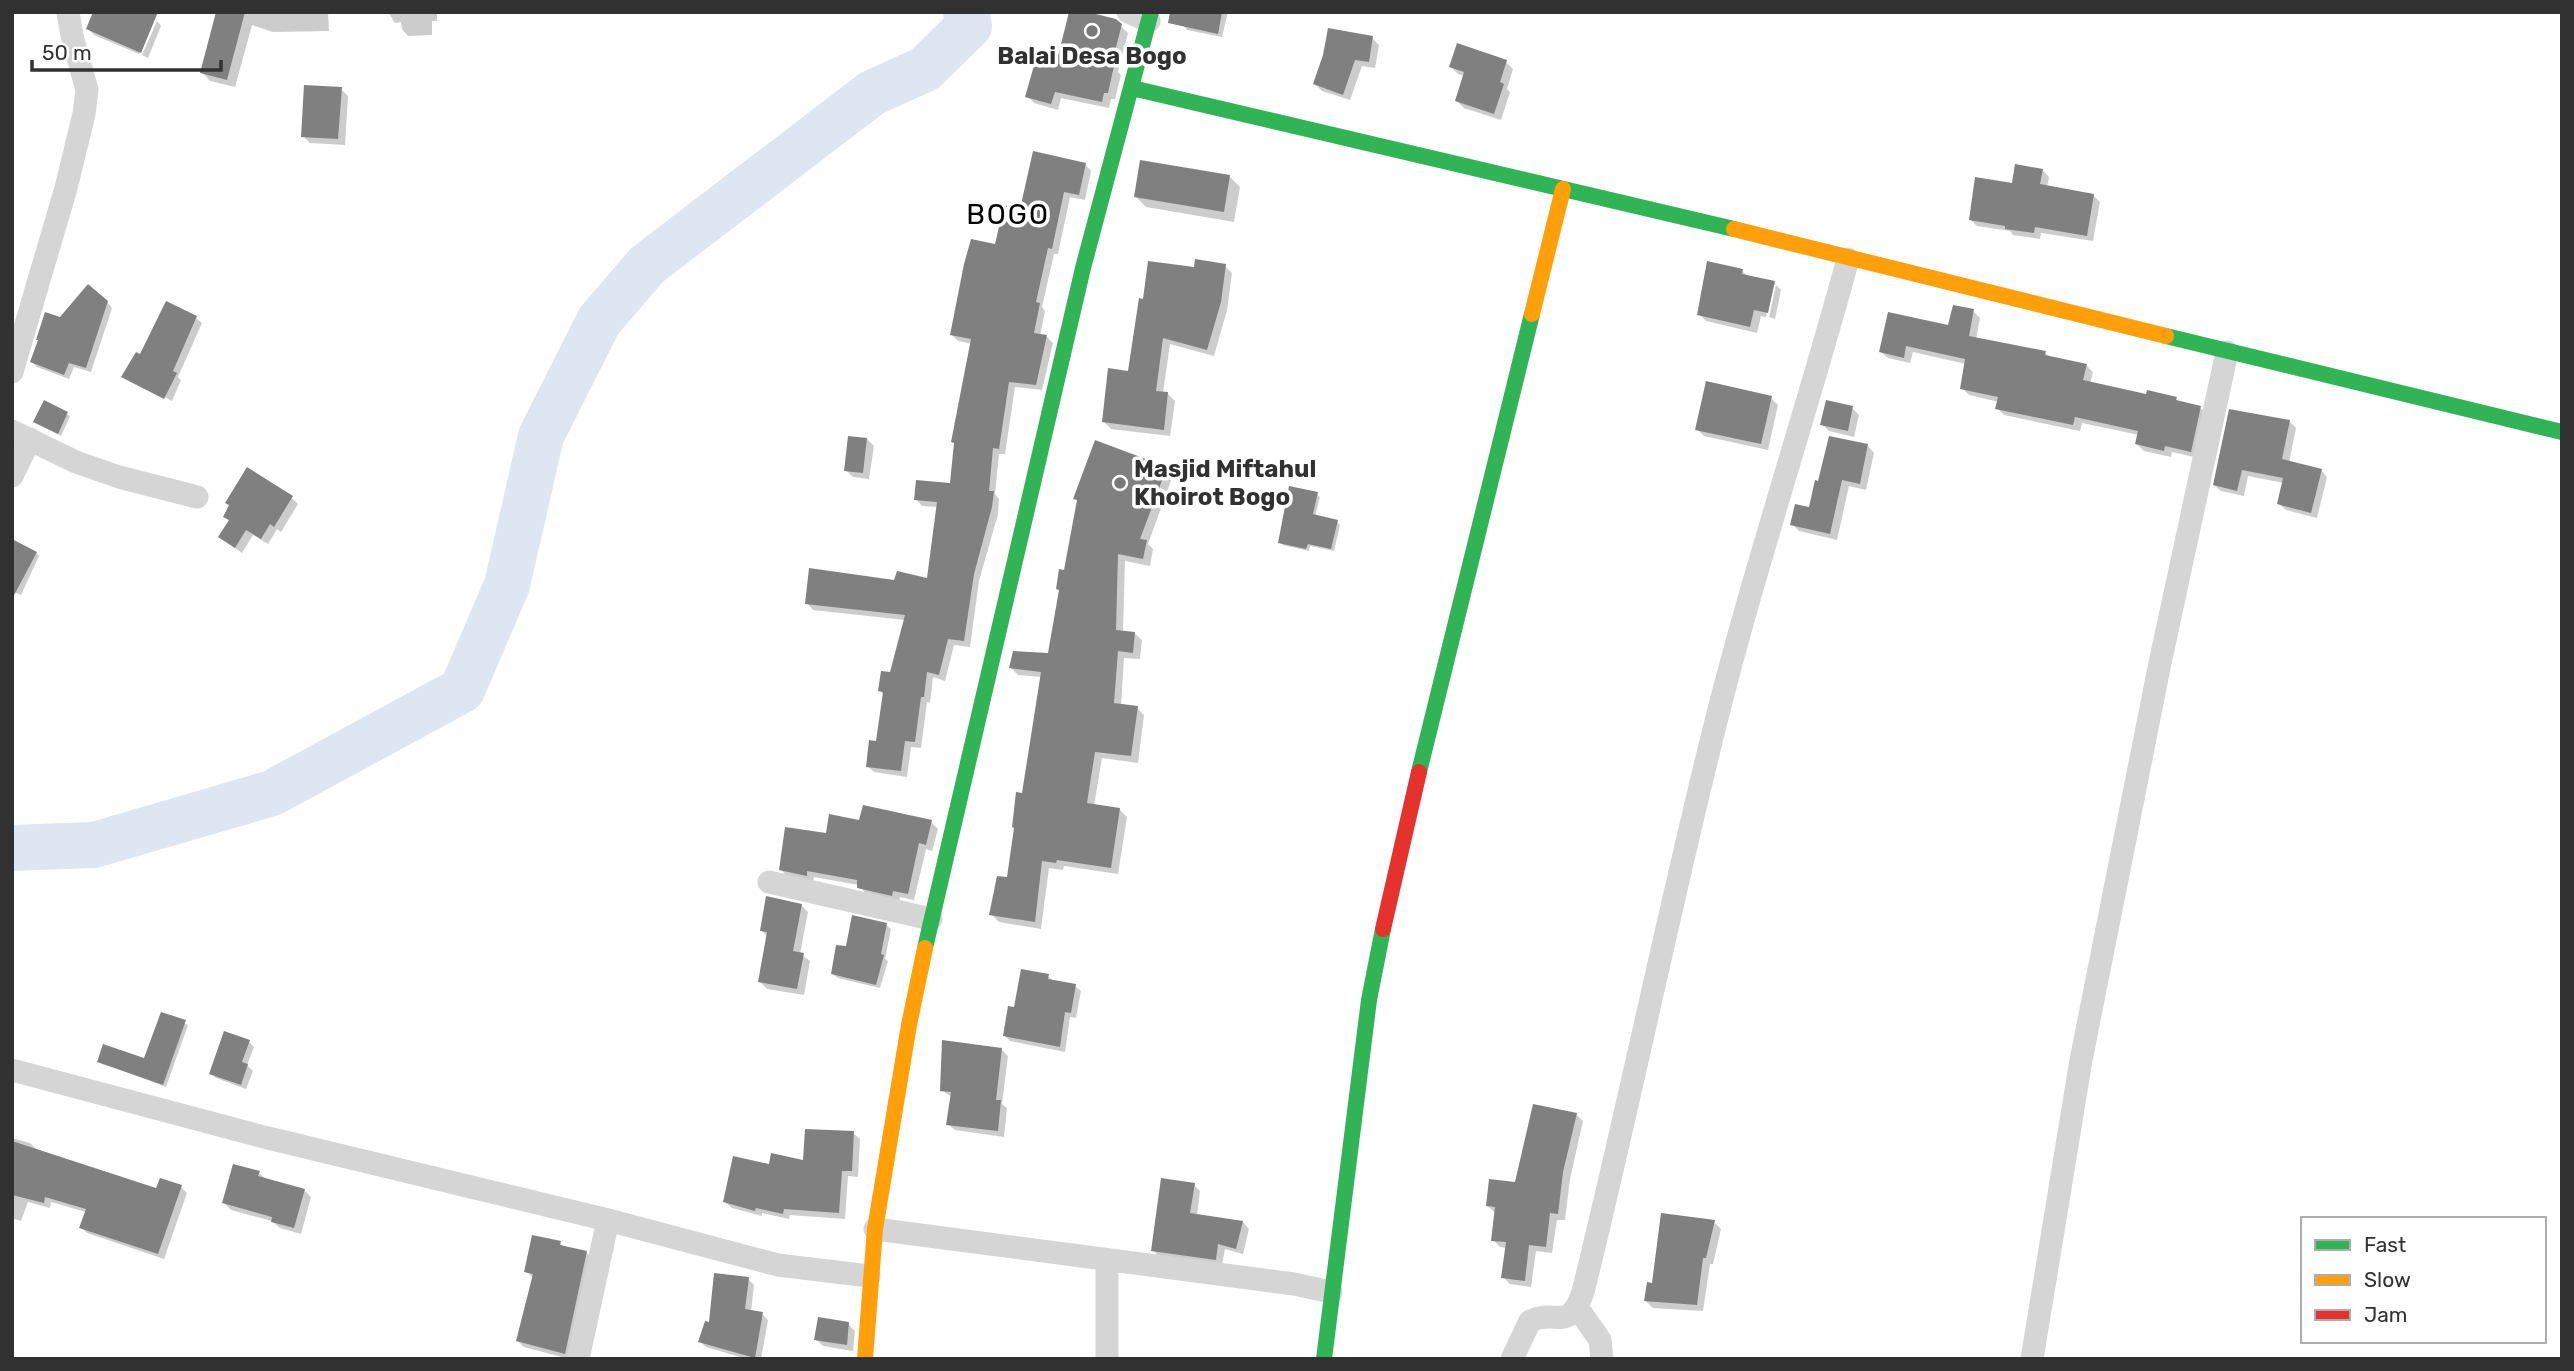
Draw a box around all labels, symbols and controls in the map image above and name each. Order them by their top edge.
marker: Balai Desa Bogo [1084,23,1100,39]
scale bar [32,28,220,72]
text: 50 m [42,40,92,65]
place label: Balai Desa Bogo [997,42,1187,70]
district label: BOGO [966,198,1050,231]
place label: Masjid Miftahul Khoirot Bogo [1134,455,1316,511]
marker: Masjid Miftahul Khoirot Bogo [1112,475,1128,491]
legend [2301,1217,2546,1343]
text: Fast [2364,1232,2406,1257]
text: Slow [2364,1267,2411,1292]
text: Jam [2364,1302,2408,1327]

